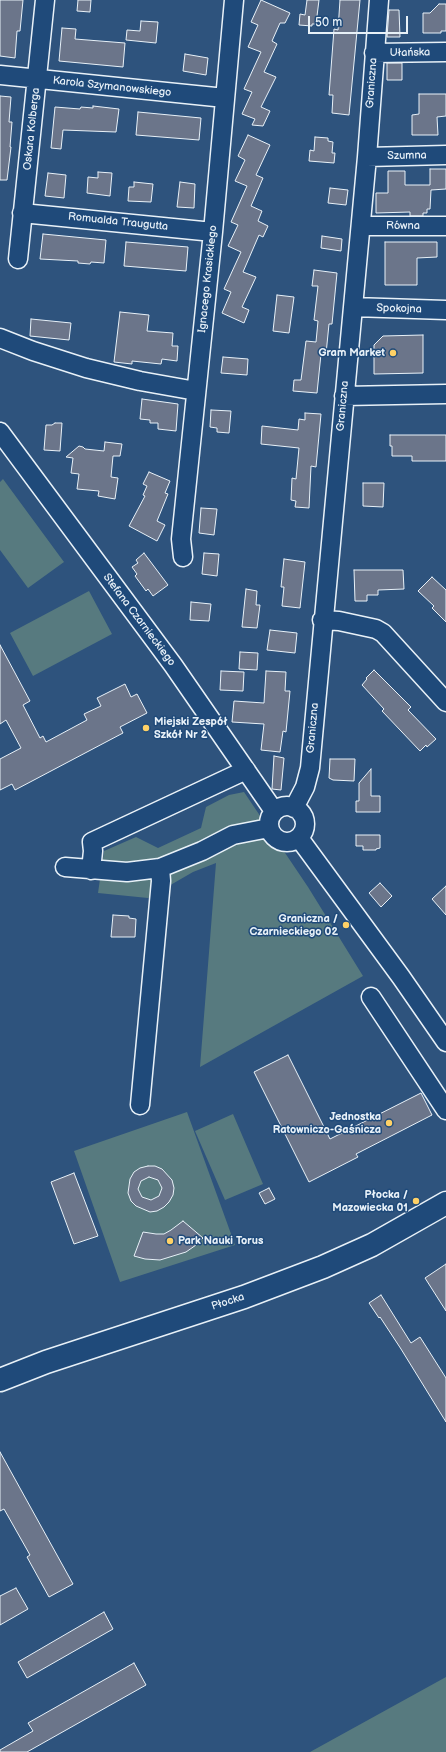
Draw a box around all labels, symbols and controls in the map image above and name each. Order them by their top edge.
scale bar [310,8,410,34]
text: 50 m [315,15,342,30]
street label: Ułańska [390,46,430,60]
street label: Graniczna [364,57,380,109]
street label: Karola Szymanowskiego [52,74,172,100]
street label: Oskara Kolberga [21,87,43,171]
street label: Szumna [387,149,427,163]
street label: Romualda Traugutta [67,210,169,234]
street label: Równa [386,219,420,233]
street label: Ignacego Krasickiego [196,225,220,333]
street label: Spokojna [376,302,422,316]
place label: Gram Market [318,346,385,360]
marker: Gram Market [388,348,398,358]
street label: Graniczna [334,380,352,432]
street label: Stefana Czarnieckiego [100,571,178,669]
street label: Graniczna [304,702,322,754]
place label: Miejski Zespół Szkół Nr 2 [154,715,227,741]
marker: Miejski Zespół Szkół Nr 2 [141,723,151,733]
place label: Graniczna / Czarnieckiego 02 [249,912,338,938]
marker: Graniczna / Czarnieckiego 02 [341,920,351,930]
place label: Jednostka Ratowniczo-Gaśnicza [273,1110,381,1136]
marker: Jednostka Ratowniczo-Gaśnicza [384,1118,394,1128]
place label: Płocka / Mazowiecka 01 [332,1188,408,1214]
marker: Płocka / Mazowiecka 01 [411,1196,421,1206]
place label: Park Nauki Torus [178,1234,263,1248]
marker: Park Nauki Torus [165,1236,175,1246]
street label: Płocka [210,1290,246,1314]

